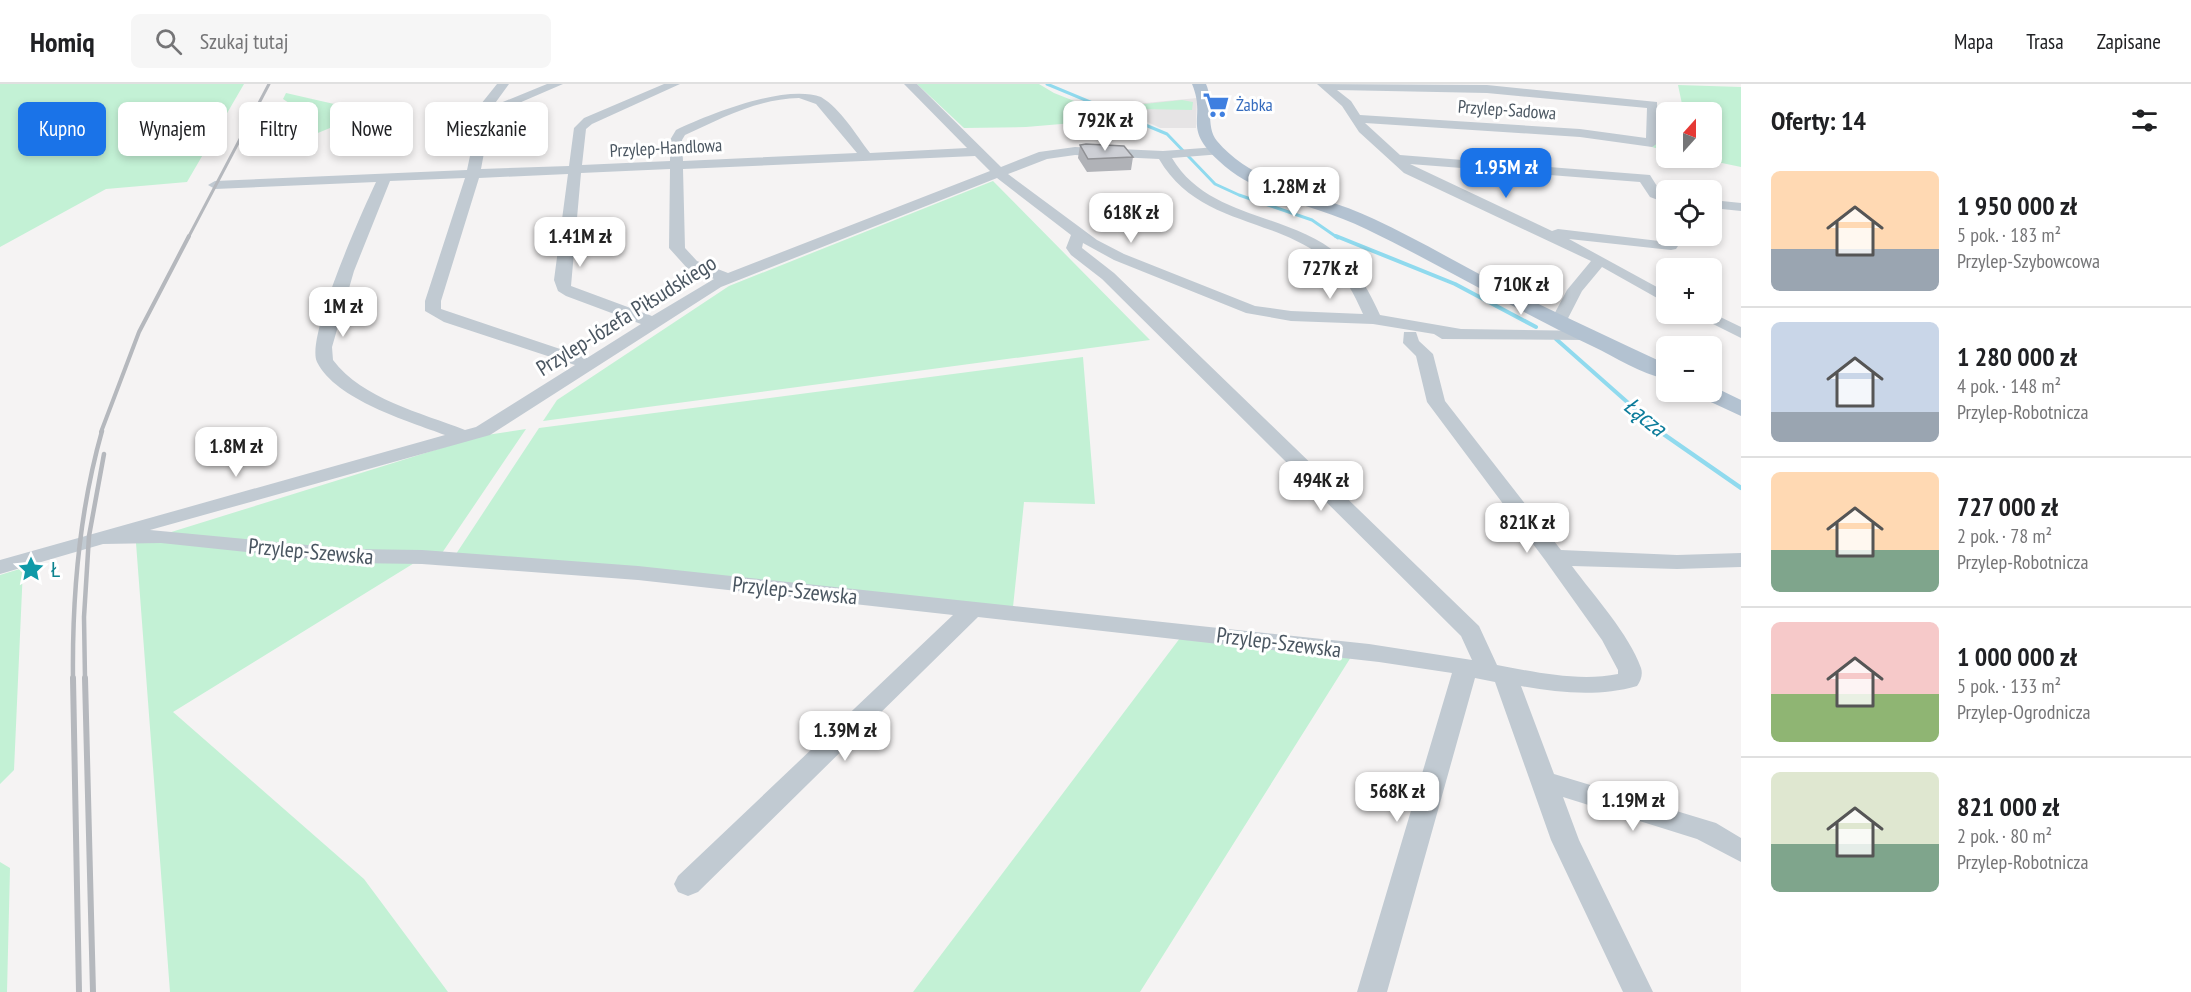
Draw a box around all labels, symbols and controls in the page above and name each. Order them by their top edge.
search box [131,14,551,68]
text: Homiq [30,23,95,60]
icon: search [152,25,185,58]
text: Szukaj tutaj [200,27,288,55]
text: Mapa [1954,28,1993,55]
text: Trasa [2026,28,2064,55]
text: Zapisane [2097,28,2161,55]
supermarket icon: Żabka [1201,90,1231,120]
place label: Żabka [1236,93,1273,116]
street label: Przylep-Sadowa [1457,95,1557,124]
pin: 792K zł [1050,101,1160,152]
chip: Kupno [18,102,106,156]
chip: Wynajem [118,102,227,156]
chip: Filtry [239,102,318,156]
chip: Nowe [330,102,413,156]
chip: Mieszkanie [425,102,548,156]
north arrow [1656,102,1722,168]
map controls [1656,102,1722,402]
text: Oferty: 14 [1771,104,1866,137]
icon: filters [2128,104,2161,137]
text: 792K zł [1077,107,1133,133]
street label: Przylep-Handlowa [609,133,723,162]
pin: 1.95M zł [1444,148,1568,199]
text: 1.95M zł [1474,154,1538,180]
pin: 1.28M zł [1232,167,1356,218]
text: 1.28M zł [1262,173,1326,199]
button: locate [1656,180,1722,246]
text: 1 950 000 zł [1957,189,2077,222]
pin: 618K zł [1076,193,1186,244]
icon: home [1819,195,1891,267]
text: 618K zł [1103,199,1159,225]
pin: 1.41M zł [518,217,642,268]
text: 5 pok. · 183 m² [1957,222,2061,248]
text: 1.41M zł [548,223,612,249]
street label: Przylep-Józefa Piłsudskiego [531,248,721,382]
text: Przylep-Szybowcowa [1957,248,2100,274]
pin: 727K zł [1275,249,1385,300]
text: 727K zł [1302,255,1358,281]
button: + [1656,258,1722,324]
pin: 710K zł [1466,265,1576,316]
text: 710K zł [1493,271,1549,297]
pin: 1M zł [301,287,385,338]
text: 1M zł [323,293,363,319]
button: − [1656,336,1722,402]
text: 1 280 000 zł [1957,340,2077,373]
icon: home [1819,346,1891,418]
text: 4 pok. · 148 m² [1957,373,2061,399]
water label: Łącza [1618,390,1674,444]
text: Przylep-Robotnicza [1957,399,2088,425]
pin: 1.8M zł [181,427,291,478]
text: 1.8M zł [209,433,263,459]
pin: 494K zł [1266,461,1376,512]
text: 494K zł [1293,467,1349,493]
text: 727 000 zł [1957,490,2058,523]
icon: home [1819,496,1891,568]
pin: 821K zł [1472,503,1582,554]
text: 821K zł [1499,509,1555,535]
text: 2 pok. · 78 m² [1957,523,2052,549]
street label: Przylep-Szewska [247,532,375,570]
text: Przylep-Robotnicza [1957,549,2088,575]
place icon: Ł [16,554,46,584]
place label: Ł [51,555,60,583]
street label: Przylep-Szewska [731,570,859,610]
street label: Przylep-Szewska [1215,620,1343,664]
text: 1 000 000 zł [1957,640,2077,673]
icon: home [1819,646,1891,718]
text: 5 pok. · 133 m² [1957,673,2061,699]
text: Przylep-Ogrodnicza [1957,699,2091,725]
pin: 1.39M zł [783,711,907,762]
text: 1.39M zł [813,717,877,743]
pin: 568K zł [1342,772,1452,823]
text: 568K zł [1369,778,1425,804]
pin: 1.19M zł [1571,781,1695,832]
text: 1.19M zł [1601,787,1665,813]
text: 821 000 zł [1957,790,2059,823]
icon: home [1819,796,1891,868]
text: 2 pok. · 80 m² [1957,823,2052,849]
text: Przylep-Robotnicza [1957,849,2088,875]

